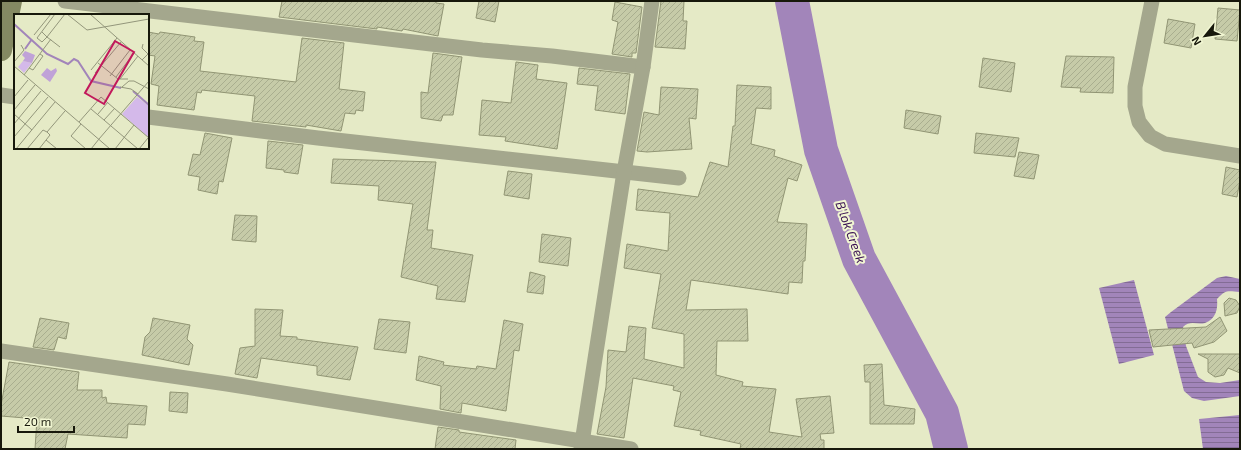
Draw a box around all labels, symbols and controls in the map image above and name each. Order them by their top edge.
inset map [14,14,149,149]
north arrow [1185,16,1225,56]
text: N [1188,35,1204,48]
water label: B'lok Creek [832,199,870,265]
scale bar [18,408,74,434]
text: 20 m [24,414,51,428]

